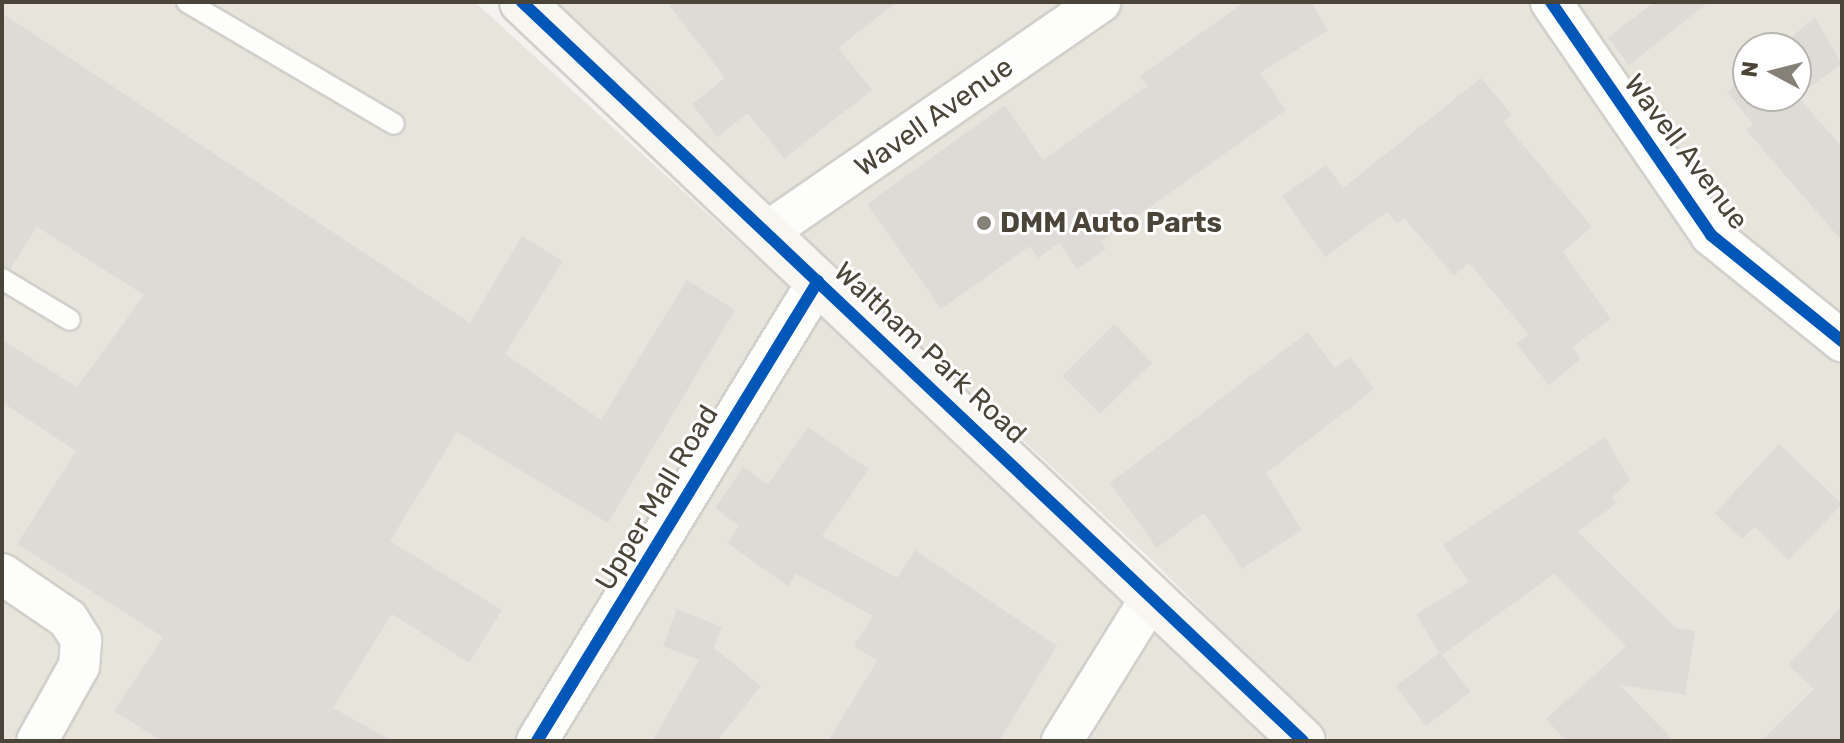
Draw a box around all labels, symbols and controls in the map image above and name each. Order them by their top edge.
north arrow [1732,32,1812,112]
street label: Wavell Avenue [848,50,1020,184]
text: N [1735,60,1764,79]
street label: Wavell Avenue [1617,68,1755,236]
place label: DMM Auto Parts [1000,206,1223,240]
marker: DMM Auto Parts [975,214,993,232]
street label: Waltham Park Road [827,255,1033,451]
street label: Upper Mall Road [588,399,726,597]

